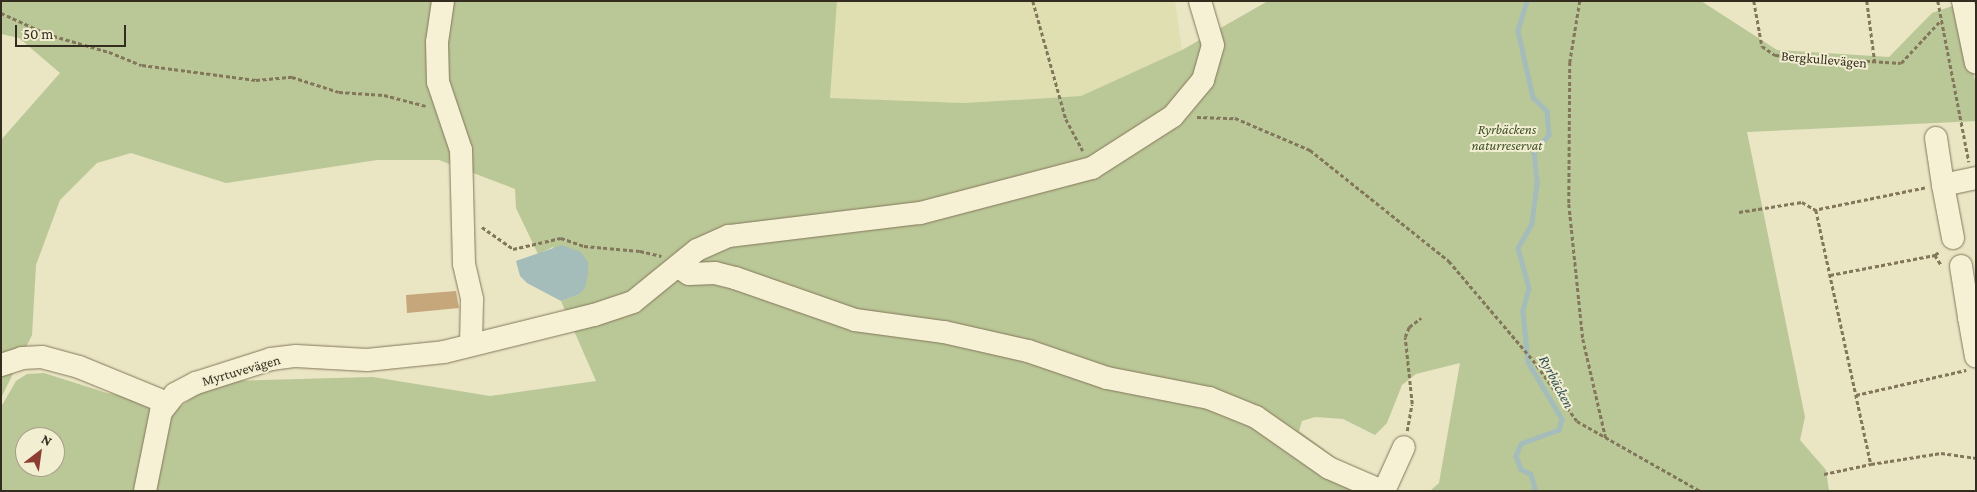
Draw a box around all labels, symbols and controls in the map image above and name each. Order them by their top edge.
scale bar [18,15,129,47]
text: 50 m [23,26,53,42]
street label: Bergkullevägen [1780,47,1868,71]
park label: Ryrbäckens naturreservat [1472,121,1542,154]
street label: Myrtuvevägen [200,351,282,389]
water label: Ryrbäcken [1534,352,1578,412]
north arrow [15,427,65,477]
text: N [39,431,55,449]

